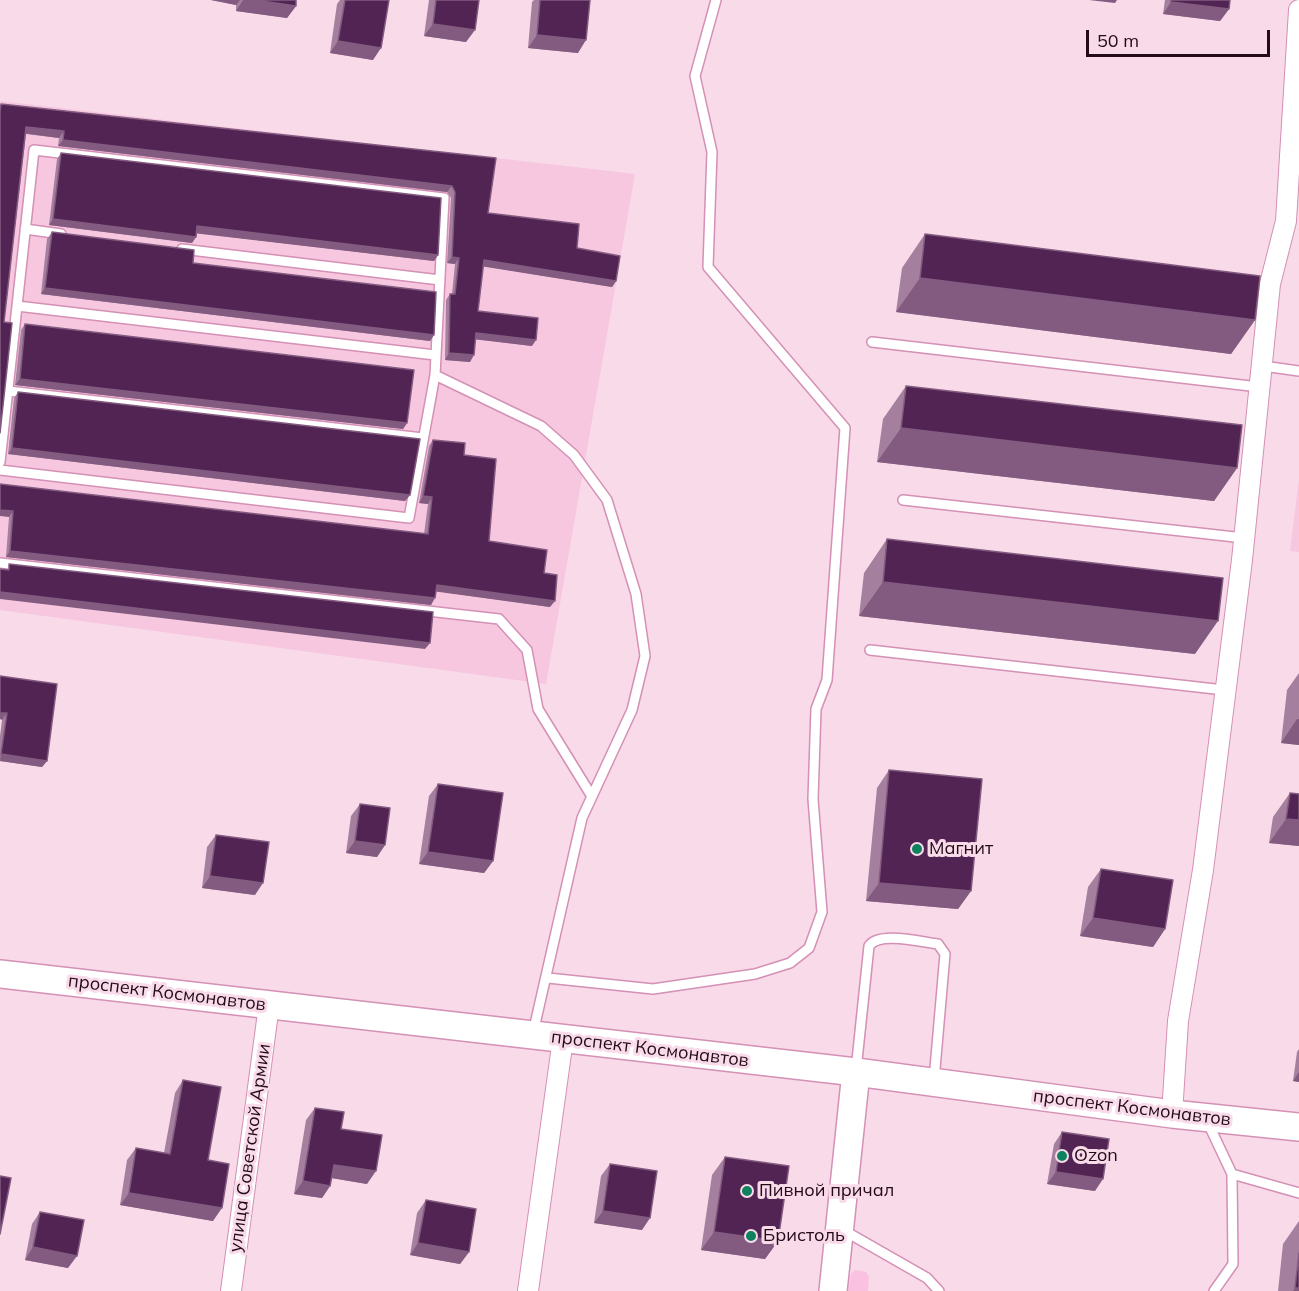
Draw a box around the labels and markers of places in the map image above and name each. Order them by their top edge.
place label: Магнит [929,838,993,860]
marker: Магнит [910,842,924,856]
place label: Ozon [1074,1145,1118,1167]
marker: Ozon [1055,1149,1069,1163]
place label: Пивной причал [759,1180,894,1202]
marker: Пивной причал [740,1184,754,1198]
place label: Бристоль [763,1225,845,1247]
marker: Бристоль [744,1229,758,1243]

